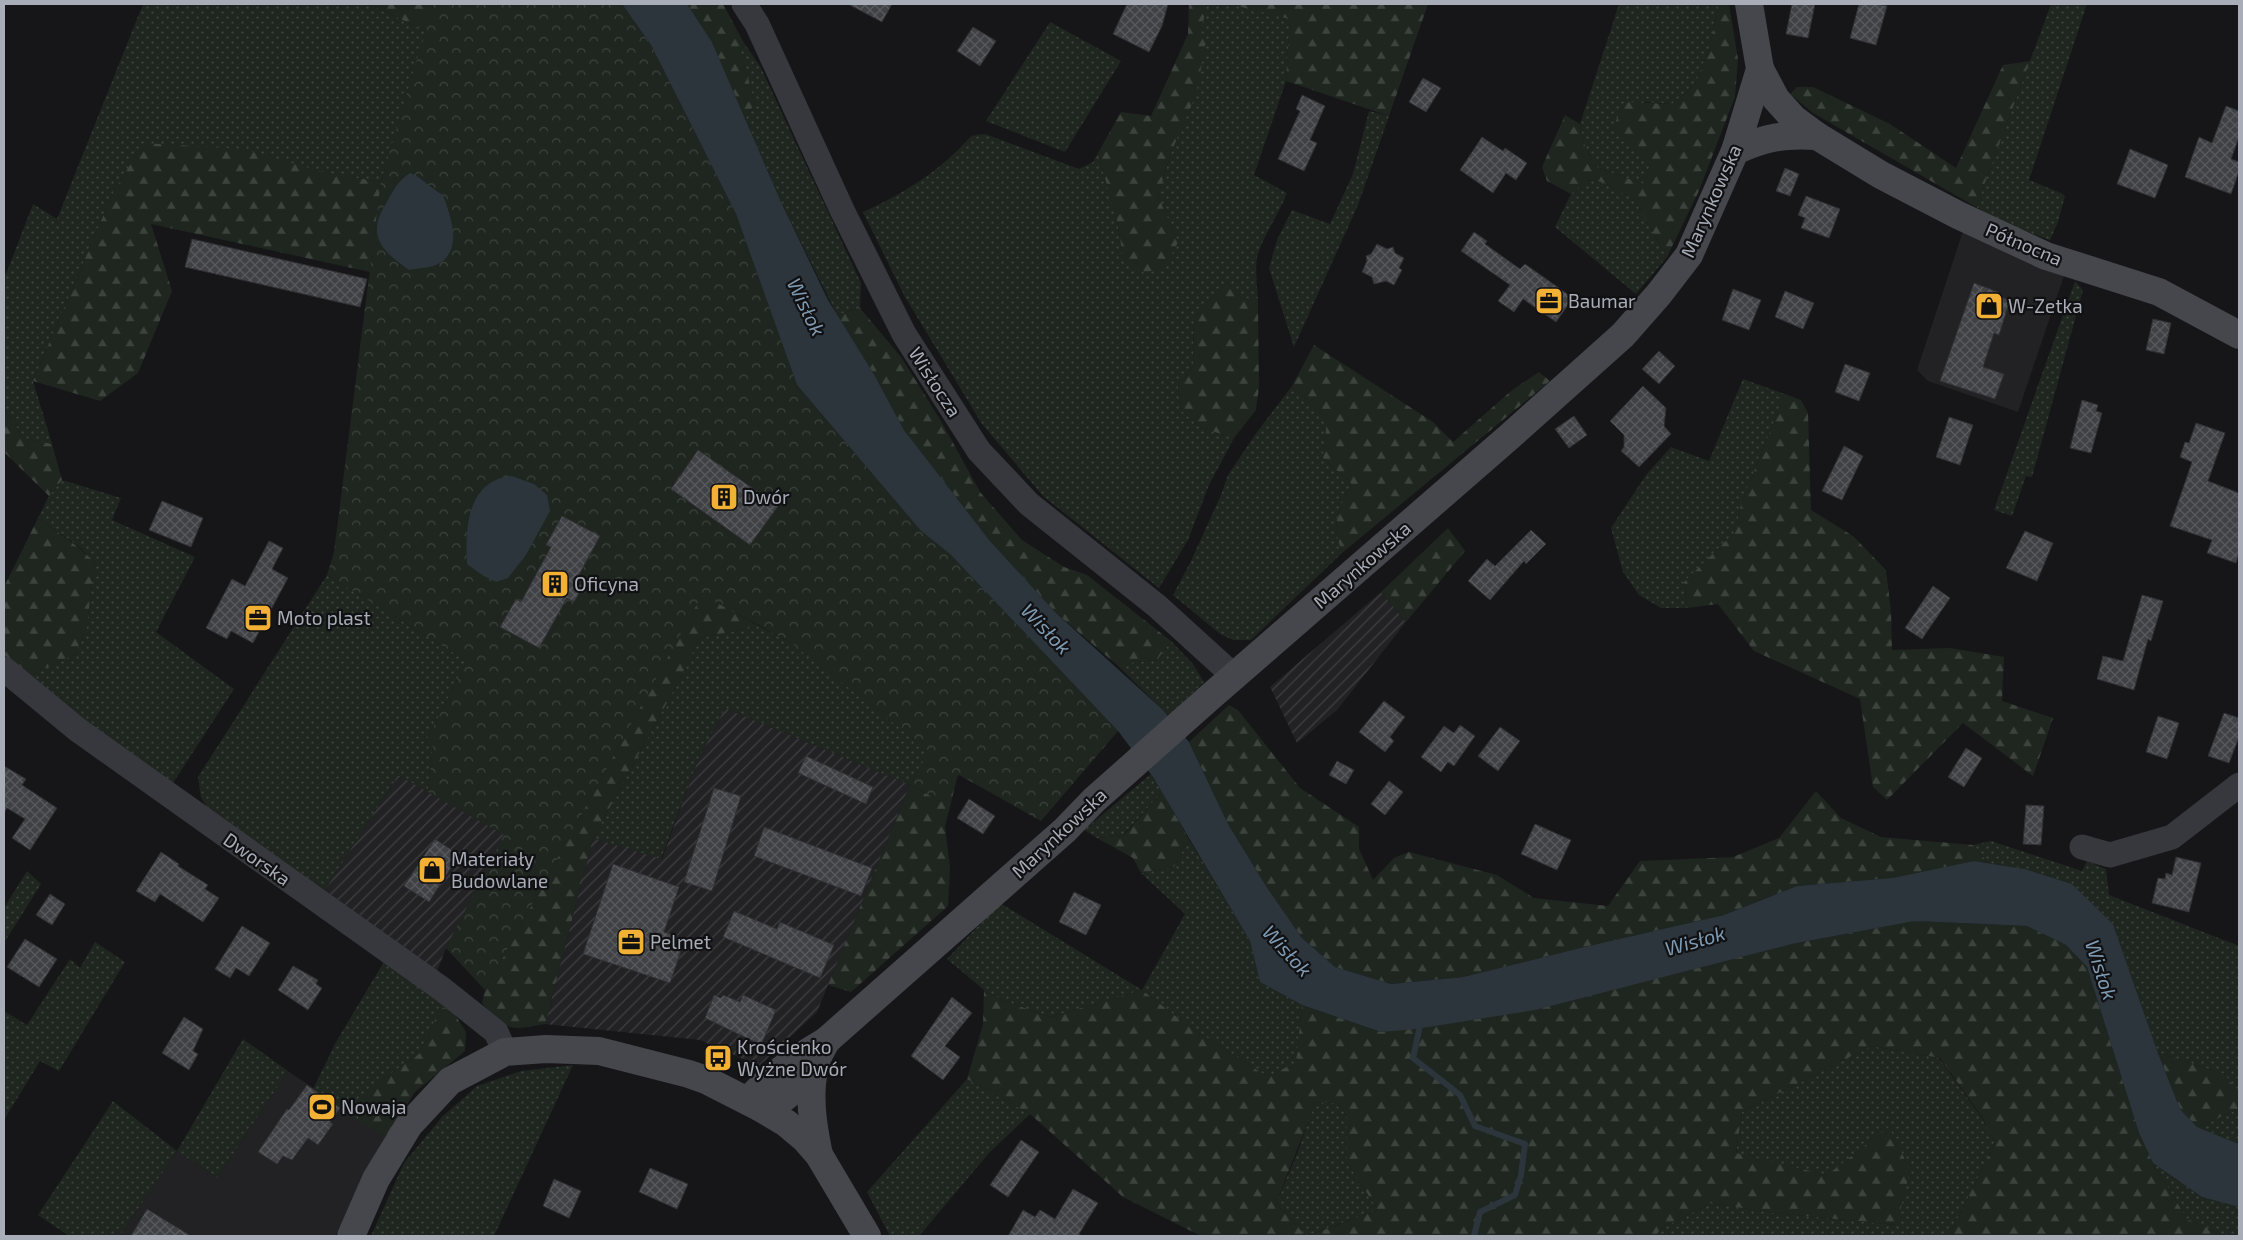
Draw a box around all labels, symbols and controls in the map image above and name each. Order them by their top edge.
street label: Marynkowska [1675,141,1746,261]
street label: Północna [1983,217,2066,270]
water label: Wisłok [783,274,831,340]
office icon: Baumar [1534,286,1564,316]
place label: Baumar [1568,289,1636,312]
shop icon: W-Zetka [1974,291,2004,321]
place label: W-Zetka [2008,294,2083,317]
street label: Wisłocza [904,342,967,421]
building icon: Dwór [709,482,739,512]
place label: Dwór [743,485,790,508]
street label: Marynkowska [1308,516,1415,613]
building icon: Oficyna [540,569,570,599]
place label: Oficyna [574,572,639,595]
water label: Wisłok [1017,598,1077,659]
office icon: Moto plast [243,603,273,633]
place label: Moto plast [277,606,371,629]
street label: Marynkowska [1006,783,1111,882]
street label: Dworska [219,827,295,890]
place label: Materiały Budowlane [451,847,548,892]
shop icon: Materiały Budowlane [417,855,447,885]
water label: Wisłok [1258,920,1318,981]
water label: Wisłok [1662,920,1728,960]
office icon: Pelmet [616,927,646,957]
place label: Pelmet [650,930,711,953]
water label: Wisłok [2081,937,2123,1003]
place label: Krościenko Wyżne Dwór [737,1035,847,1080]
bus stop icon: Krościenko Wyżne Dwór [703,1043,733,1073]
sports icon: Nowaja [307,1092,337,1122]
place label: Nowaja [341,1095,406,1118]

